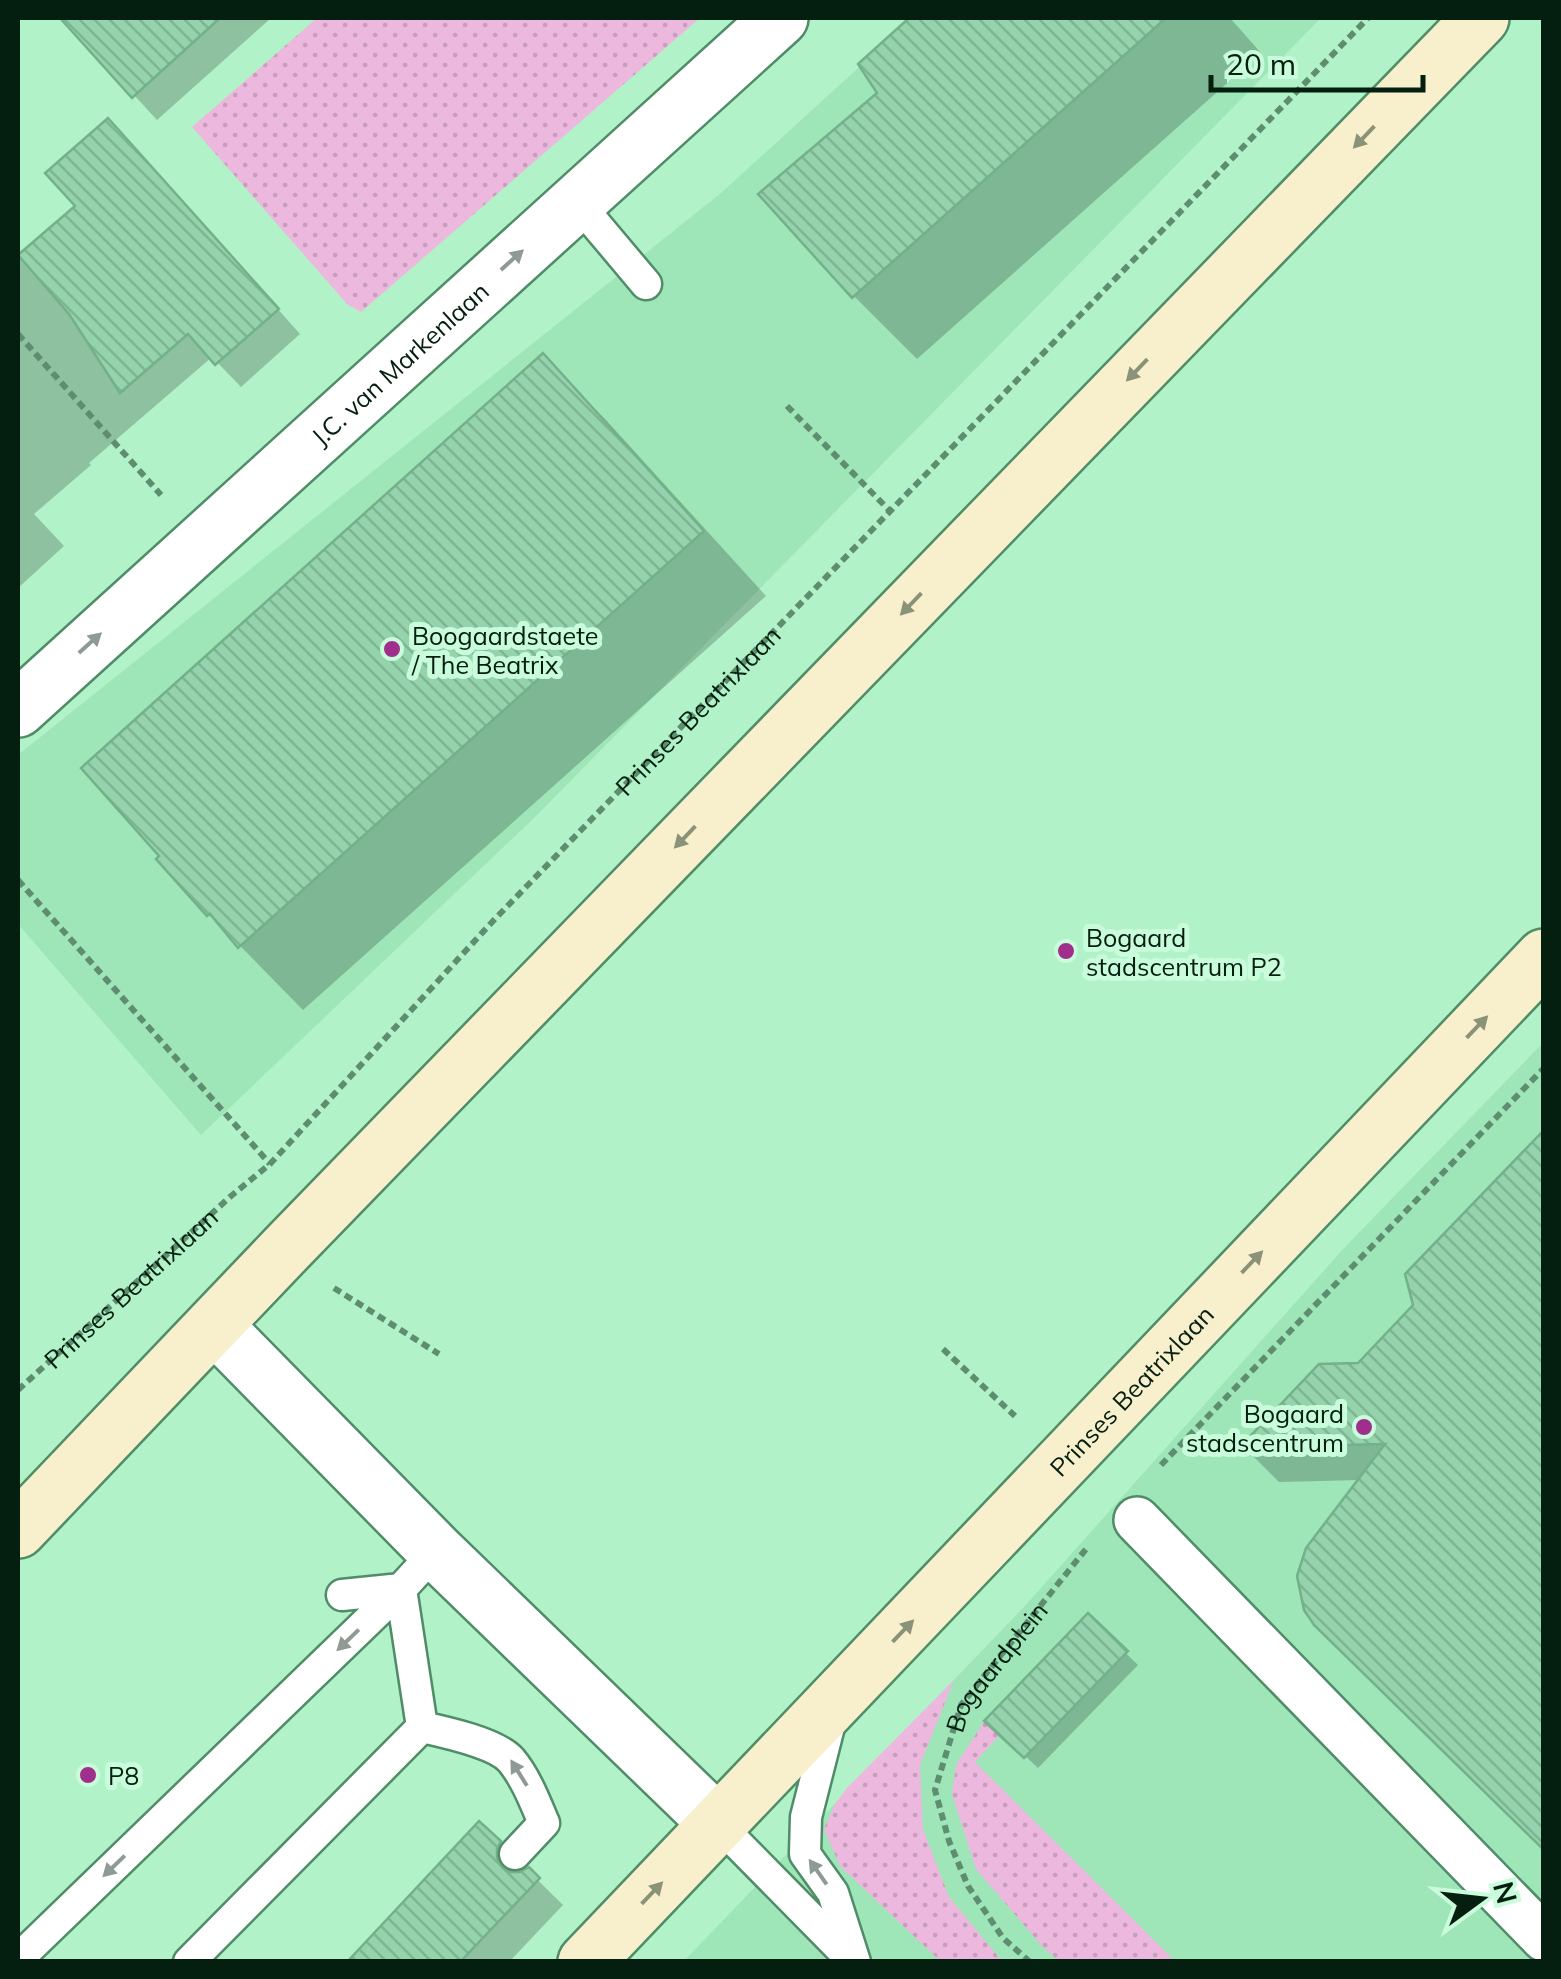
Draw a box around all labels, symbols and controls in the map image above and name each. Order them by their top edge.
scale bar [1211,30,1424,92]
text: 20 m [1226,45,1296,83]
one-way arrow [1353,125,1376,149]
one-way arrow [500,249,524,272]
street label: J.C. van Markenlaan [304,275,495,451]
one-way arrow [1126,358,1149,382]
one-way arrow [900,591,923,615]
street label: Prinses Beatrixlaan [608,619,786,801]
place label: Boogaardstaete / The Beatrix [411,620,598,680]
one-way arrow [78,632,102,655]
marker: Boogaardstaete / The Beatrix [381,638,403,660]
one-way arrow [674,825,697,849]
place label: Bogaard stadscentrum P2 [1086,922,1282,982]
marker: Bogaard stadscentrum P2 [1055,940,1077,962]
one-way arrow [1465,1015,1488,1039]
street label: Prinses Beatrixlaan [37,1201,224,1375]
one-way arrow [1240,1251,1263,1275]
street label: Prinses Beatrixlaan [1043,1298,1220,1482]
place label: Bogaard stadscentrum [1186,1398,1344,1458]
marker: Bogaard stadscentrum [1353,1416,1375,1438]
street label: Bogaardplein [938,1595,1053,1736]
one-way arrow [891,1619,914,1643]
one-way arrow [337,1628,361,1651]
one-way arrow [511,1759,529,1787]
place label: P8 [108,1760,139,1791]
marker: P8 [77,1764,99,1786]
north arrow [1431,1849,1531,1949]
one-way arrow [103,1854,127,1877]
one-way arrow [809,1859,828,1885]
text: N [1486,1878,1525,1907]
one-way arrow [640,1881,663,1905]

